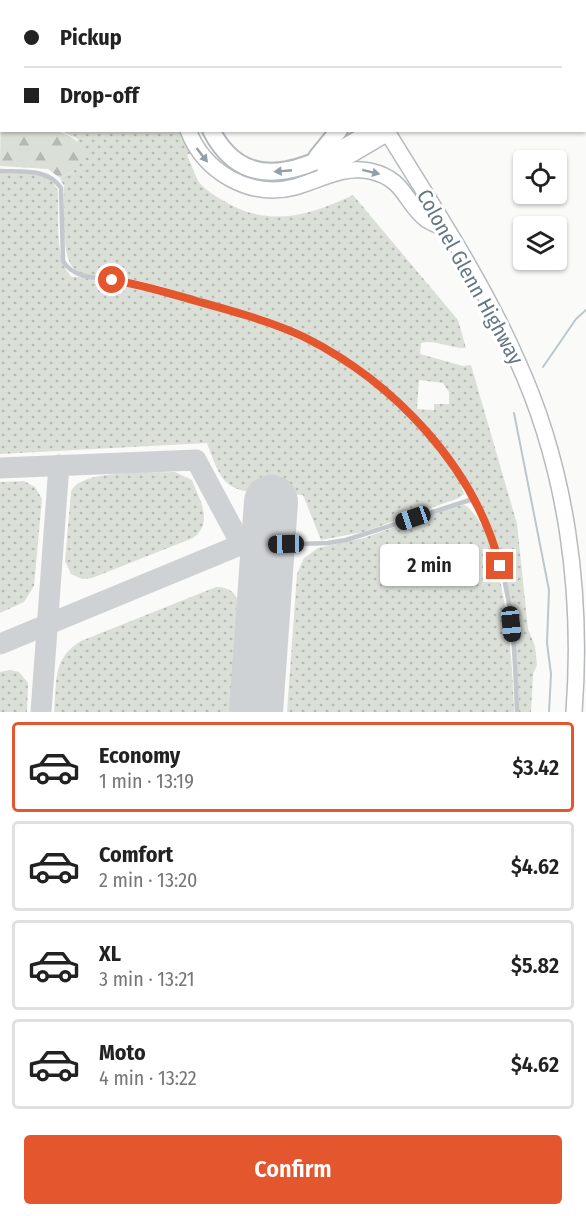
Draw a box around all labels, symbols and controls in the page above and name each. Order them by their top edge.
text: Pickup [60,24,122,51]
text: Drop-off [60,82,139,109]
one-way arrow [196,147,209,163]
map controls [513,150,567,270]
button: locate [513,150,567,204]
one-way arrow [274,166,293,176]
one-way arrow [361,167,380,177]
street label: Colonel Glenn Highway [411,185,529,370]
button: layers [513,216,567,270]
route start [98,266,125,293]
car [393,504,433,532]
car [268,535,304,553]
callout: 2 min [380,545,479,587]
route end [486,552,513,579]
text: 2 min [407,553,452,577]
car [500,605,522,643]
icon: car [27,740,81,794]
text: Economy [99,742,180,769]
text: $3.42 [512,754,559,781]
text: 1 min · 13:19 [99,769,194,793]
icon: car [27,839,81,893]
text: Comfort [99,841,173,868]
text: $4.62 [511,853,559,880]
text: 2 min · 13:20 [99,868,197,892]
icon: car [27,938,81,992]
text: XL [99,940,121,967]
text: $5.82 [511,952,559,979]
text: 3 min · 13:21 [99,967,195,991]
icon: car [27,1037,81,1091]
text: Moto [99,1039,146,1066]
text: $4.62 [511,1051,559,1078]
text: 4 min · 13:22 [99,1066,197,1090]
button: Confirm [24,1135,562,1204]

